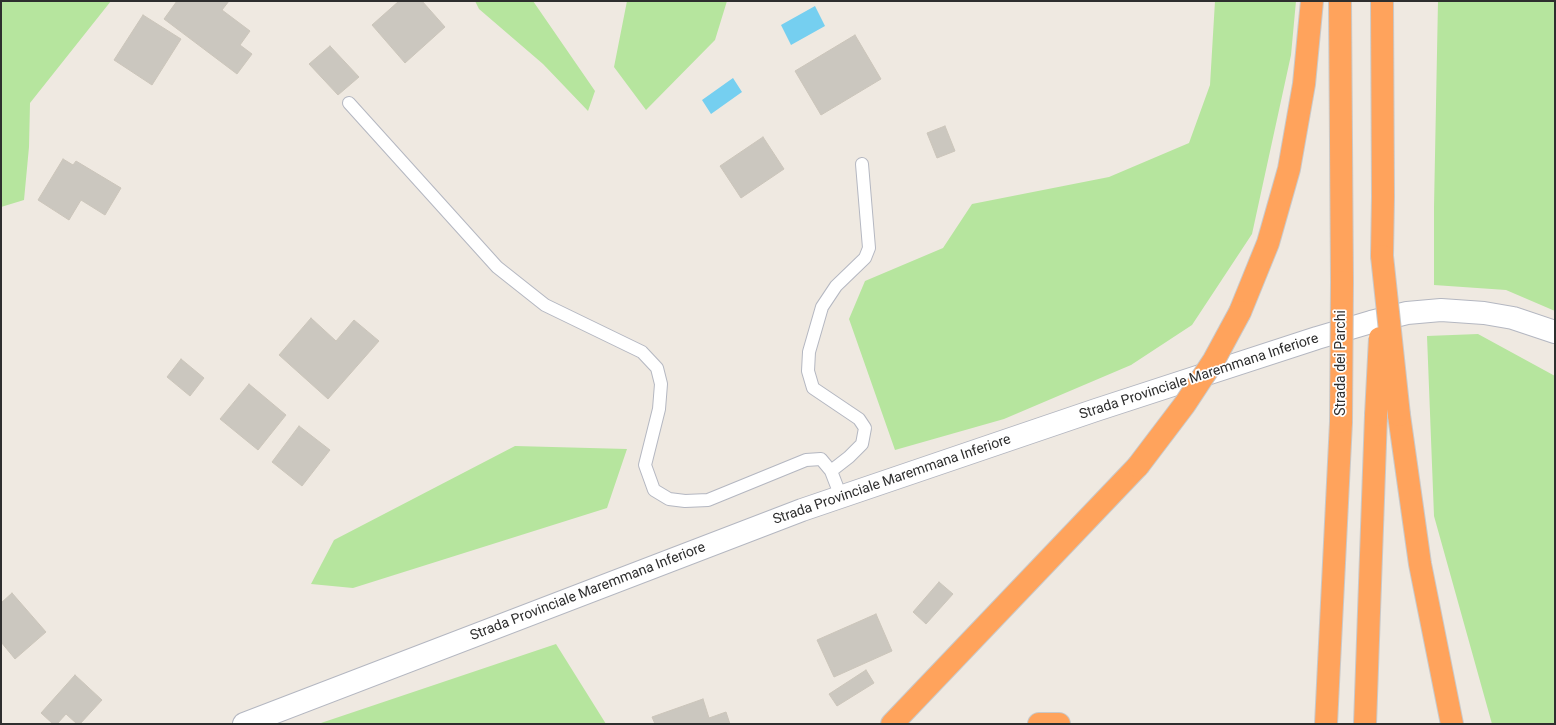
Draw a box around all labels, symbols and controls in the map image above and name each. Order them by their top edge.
street label: Strada dei Parchi [1333,310,1349,416]
street label: Strada Provinciale Maremmana Inferiore [1077,330,1321,424]
street label: Strada Provinciale Maremmana Inferiore [771,431,1013,529]
street label: Strada Provinciale Maremmana Inferiore [468,539,708,645]

